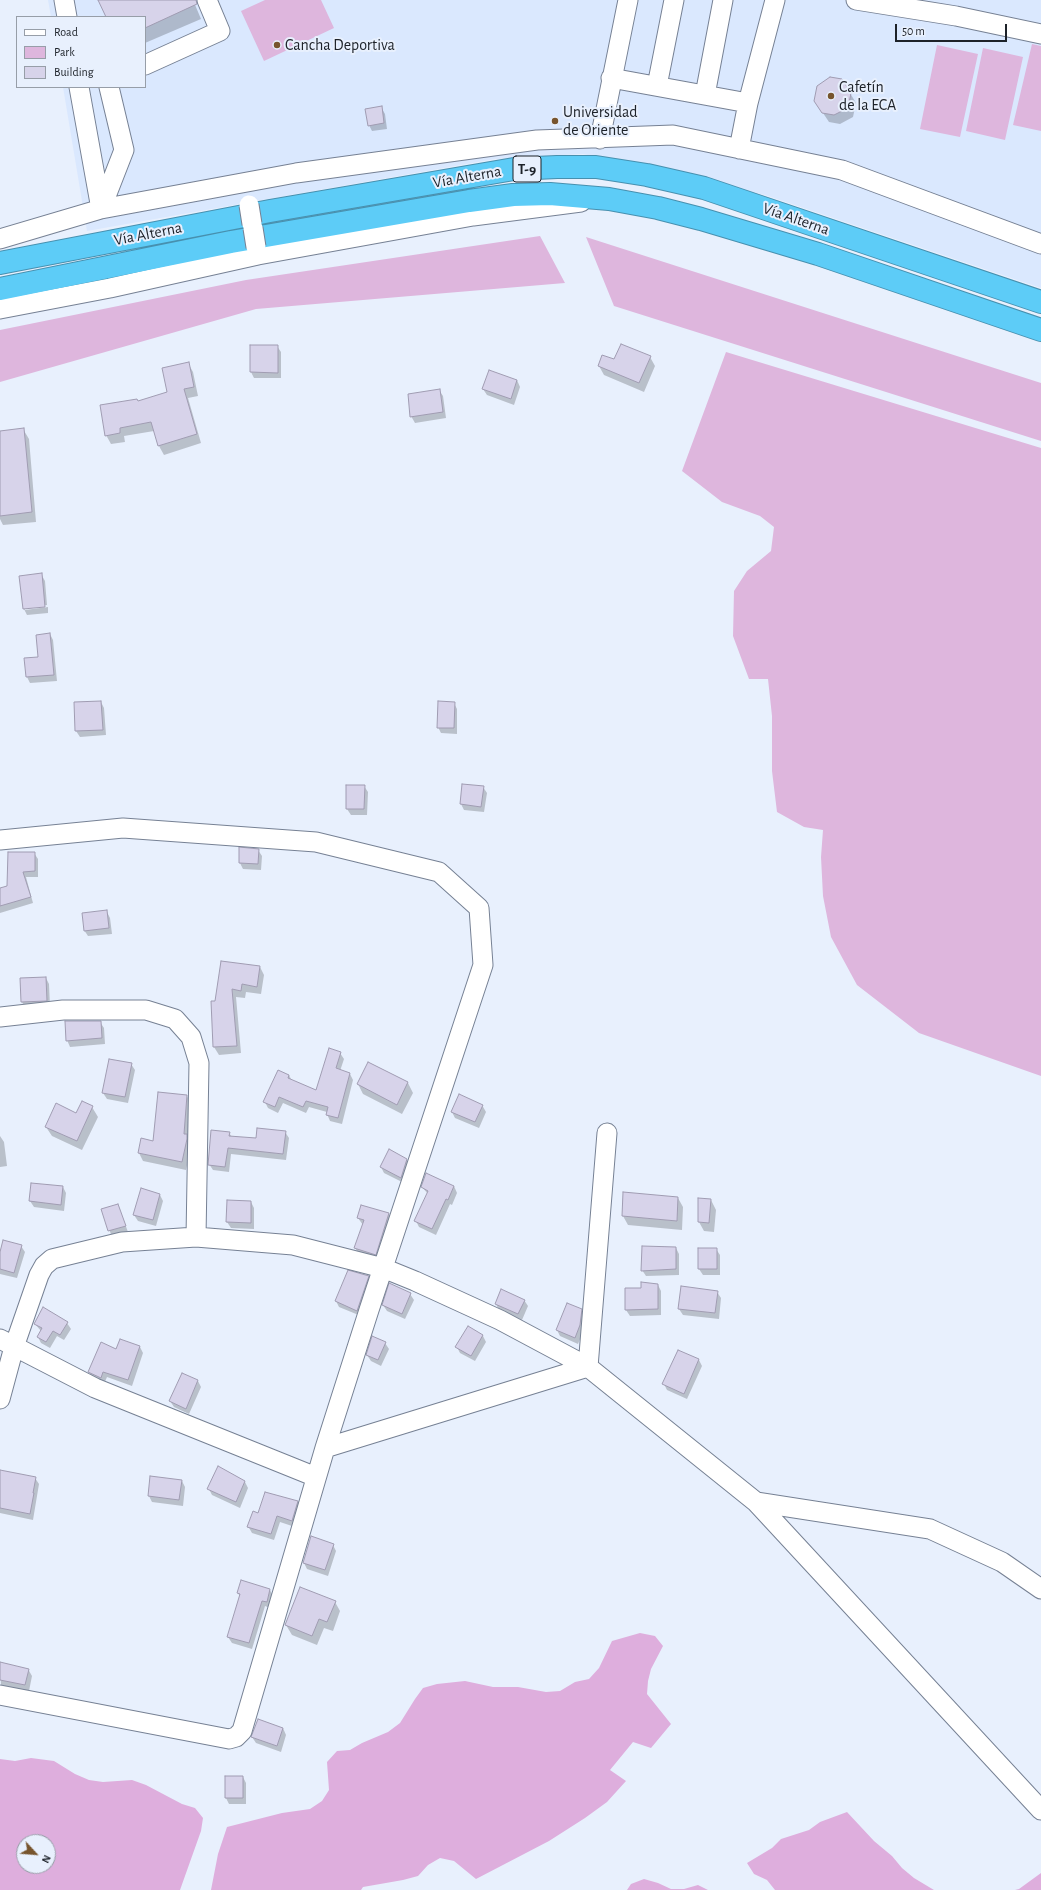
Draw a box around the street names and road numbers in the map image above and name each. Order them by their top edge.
road number: T-9 [513,156,541,182]
street label: Vía Alterna [431,162,503,192]
street label: Vía Alterna [760,199,832,239]
street label: Vía Alterna [112,218,184,250]

